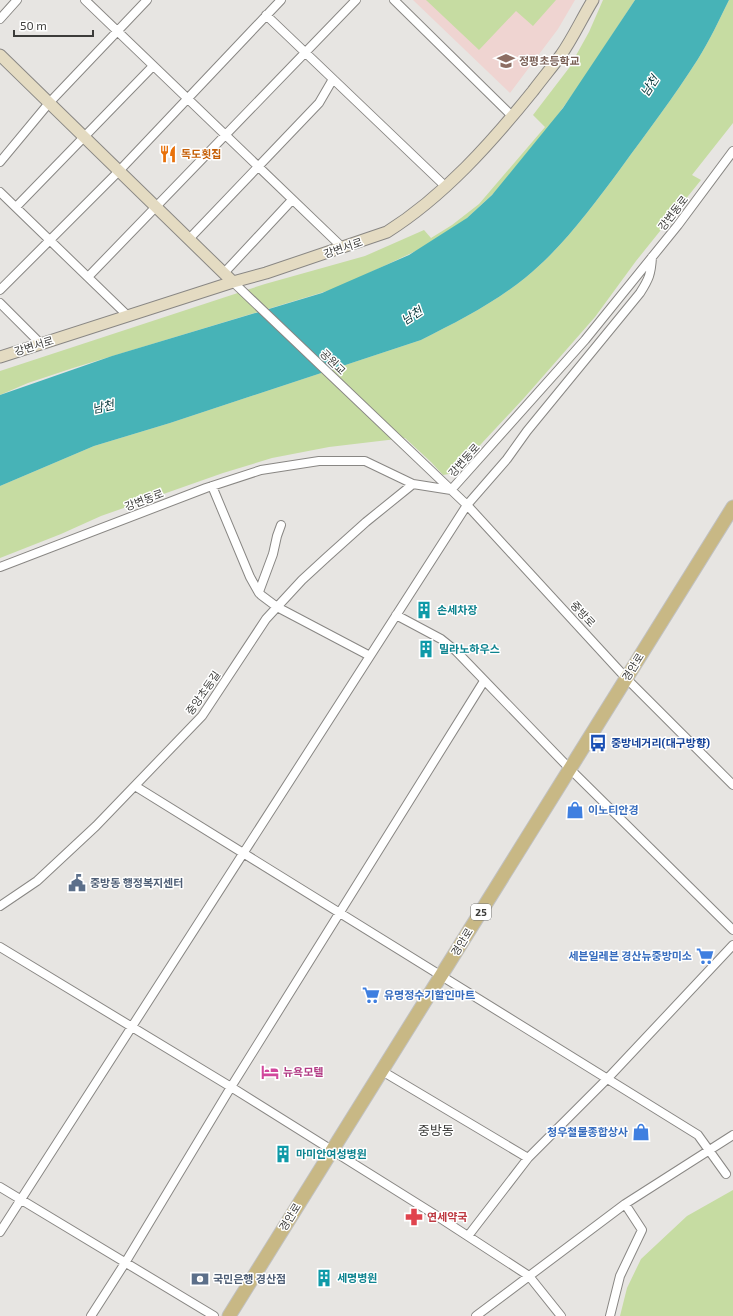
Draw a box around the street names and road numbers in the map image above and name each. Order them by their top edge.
street label: 강변동로 [655,193,690,233]
street label: 강변서로 [322,235,364,260]
street label: 강변서로 [13,333,55,358]
street label: 공원교 [318,346,349,377]
street label: 강변동로 [445,440,482,479]
street label: 강변동로 [123,486,165,513]
street label: 중방로 [568,598,598,629]
street label: 경안로 [619,650,646,683]
street label: 중앙초등길 [183,668,222,717]
road number: 25 [471,904,491,920]
street label: 경안로 [448,925,475,958]
street label: 경안로 [276,1200,303,1233]

